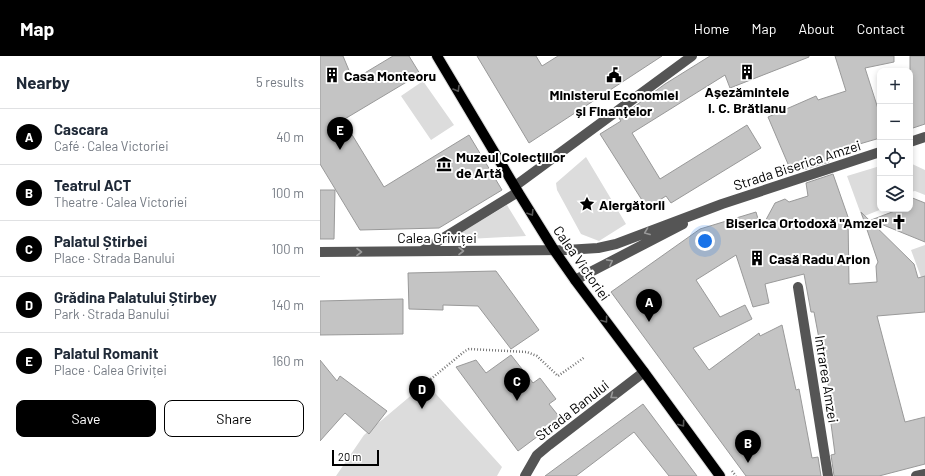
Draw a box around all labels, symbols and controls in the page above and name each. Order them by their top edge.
text: Map [20,17,54,40]
text: Home [694,20,730,37]
text: Map [752,20,776,37]
text: About [798,20,835,37]
text: Contact [857,20,905,37]
building icon: Așezămintele I. C. Brătianu [738,63,756,81]
building icon: Casa Monteoru [323,66,341,84]
public building icon: Ministerul Economiei și Finanțelor [605,66,623,84]
place label: Casa Monteoru [344,67,436,84]
map controls [877,68,913,212]
button: + [877,68,913,104]
text: Nearby [16,72,70,92]
text: 5 results [256,74,304,90]
place label: Așezămintele I. C. Brătianu [705,83,790,116]
one-way arrow [452,85,460,92]
place label: Ministerul Economiei și Finanțelor [549,86,679,119]
button: − [877,104,913,140]
pin: E [327,117,353,150]
text: Cascara [54,120,108,138]
text: A [25,129,33,145]
text: 40 m [276,129,304,145]
street label: Strada Biserica Amzei [731,136,863,194]
text: Café · Calea Victoriei [54,138,168,154]
button: locate [877,140,913,176]
place label: Muzeul Colecțiilor de Artă [456,148,566,181]
museum icon: Muzeul Colecțiilor de Artă [435,155,453,173]
text: Teatrul ACT [54,176,131,194]
button: layers [877,176,913,212]
text: B [25,185,33,201]
text: 100 m [271,185,304,201]
text: Theatre · Calea Victoriei [54,194,187,210]
place icon: Alergătorii [578,195,596,213]
place label: Alergătorii [599,196,665,213]
one-way arrow [527,209,534,216]
church icon: Biserica Ortodoxă "Amzei" [890,213,908,231]
place label: Biserica Ortodoxă "Amzei" [726,214,887,231]
street label: Calea Victoriei [550,222,614,304]
one-way arrow [643,228,650,236]
street label: Calea Griviței [397,229,477,246]
your location [695,231,715,251]
text: Palatul Știrbei [54,232,147,250]
text: C [25,241,33,257]
text: 100 m [271,241,304,257]
one-way arrow [458,247,464,255]
one-way arrow [356,248,362,256]
building icon: Casă Radu Arion [748,249,766,267]
text: Place · Strada Banului [54,250,175,266]
place label: Casă Radu Arion [769,250,870,267]
one-way arrow [606,260,613,267]
text: Grădina Palatului Știrbey [54,288,217,306]
pin: A [636,289,662,322]
text: D [25,297,33,313]
text: 140 m [272,297,304,313]
text: Park · Strada Banului [54,306,169,322]
one-way arrow [600,316,607,323]
street label: Intrarea Amzei [812,334,842,424]
text: Palatul Romanit [54,344,158,362]
text: E [25,353,33,369]
text: 160 m [272,353,304,369]
text: Place · Calea Griviței [54,362,167,378]
pin: C [504,368,530,401]
pin: D [409,376,435,409]
street label: Strada Banului [532,376,612,444]
one-way arrow [610,391,617,398]
button: Save [16,400,156,437]
button: Share [164,400,304,437]
one-way arrow [677,420,684,427]
pin: B [735,430,761,463]
scale bar [332,448,379,467]
text: 20 m [338,450,361,463]

